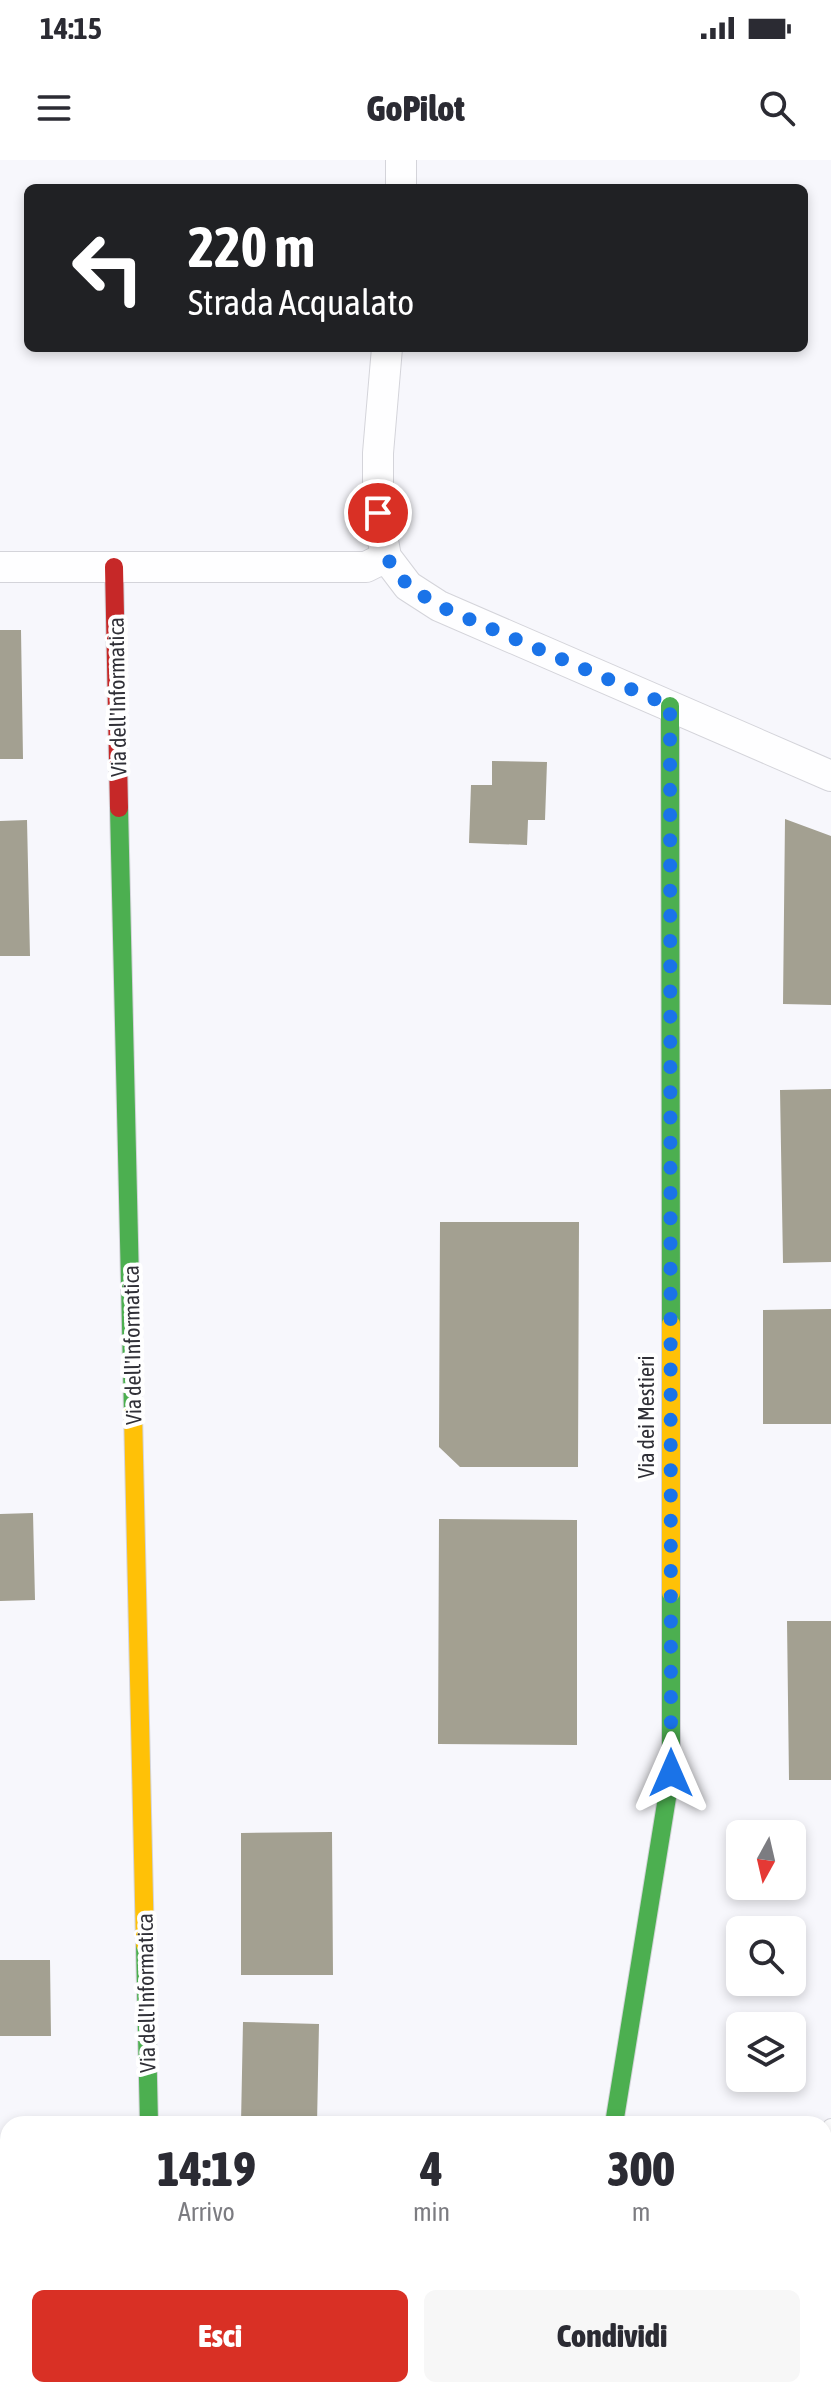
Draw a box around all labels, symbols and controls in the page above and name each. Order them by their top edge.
text: 14:15 [40,11,102,45]
icon: menu [32,86,76,130]
icon: search [755,86,799,130]
text: GoPilot [366,87,465,129]
text: 220 m [188,215,315,279]
icon: left [56,216,160,320]
text: Strada Acqualato [188,281,414,323]
pin [344,479,412,547]
icon: arrive [356,491,400,535]
street label: Via dell'Informatica [103,617,131,777]
street label: Via dell'Informatica [118,1265,146,1425]
street label: Via dei Mestieri [633,1355,659,1479]
position arrow [629,1731,713,1815]
north arrow [726,1820,806,1900]
map controls [726,1820,806,2092]
street label: Via dell'Informatica [132,1913,160,2073]
button: search [726,1916,806,1996]
button: layers [726,2012,806,2092]
text: 14:19 [157,2141,256,2196]
text: 4 [420,2141,443,2196]
text: 300 [607,2141,675,2196]
text: Arrivo [178,2197,235,2227]
text: min [413,2197,450,2227]
text: m [632,2197,650,2227]
button: Esci [32,2290,408,2382]
button: Condividi [424,2290,800,2382]

